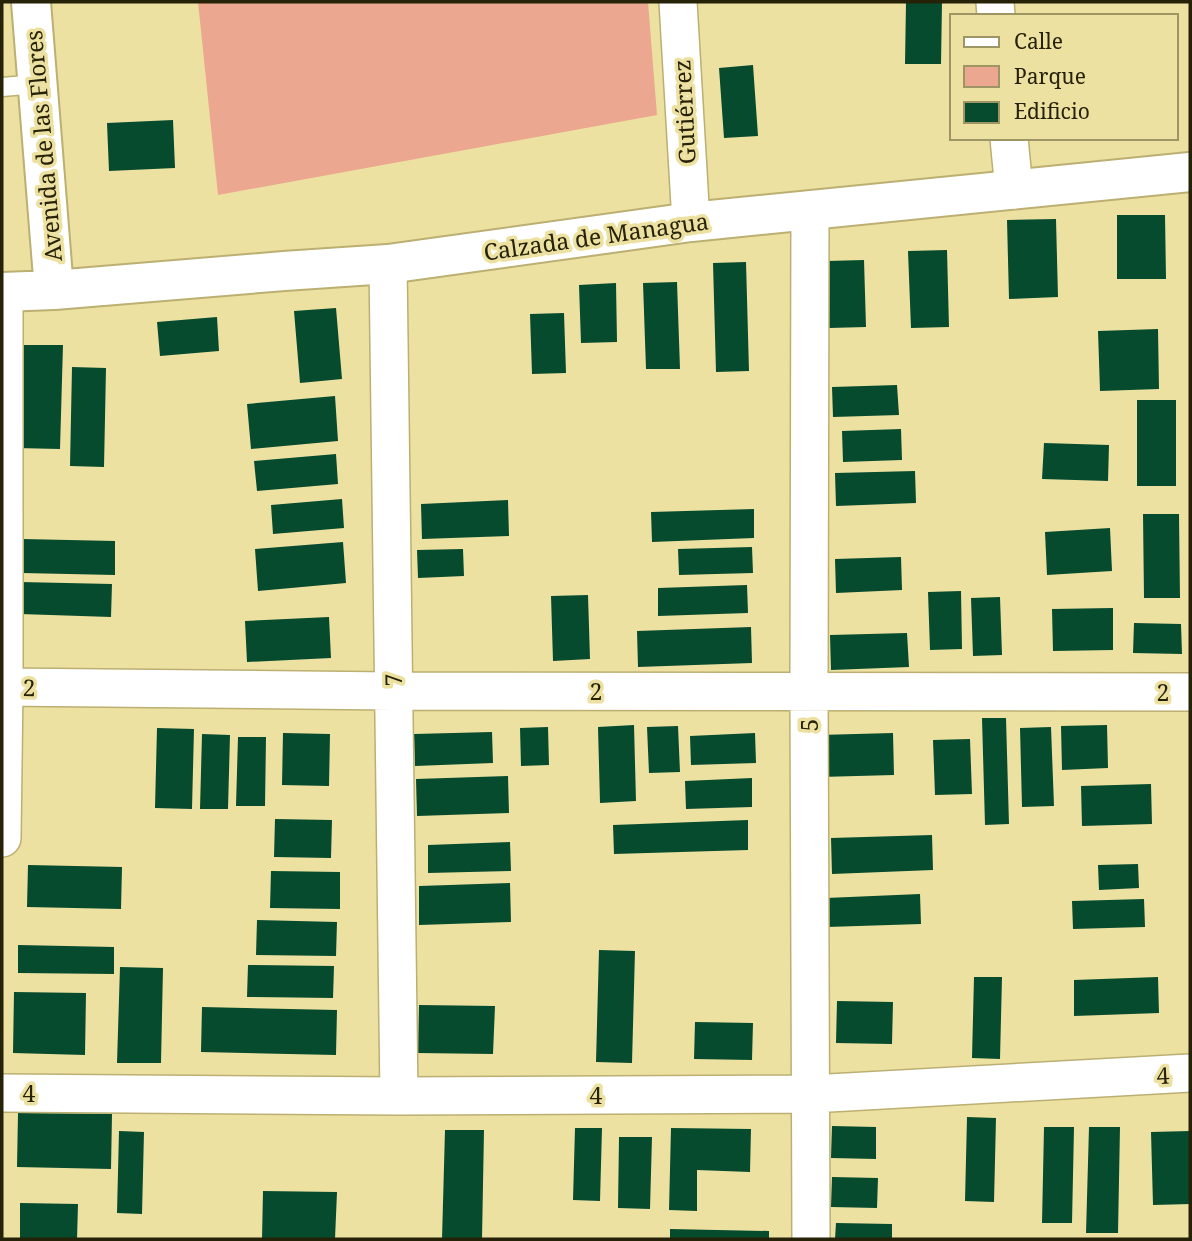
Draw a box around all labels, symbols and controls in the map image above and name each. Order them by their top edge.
legend [950,14,1178,140]
text: Calle [1014,27,1063,55]
street label: Avenida de las Flores [17,29,69,263]
street label: Gutiérrez [665,59,703,165]
text: Parque [1014,62,1086,90]
text: Edificio [1014,97,1090,125]
street label: Calzada de Managua [482,204,710,268]
street label: 2 [22,671,36,703]
street label: 7 [377,673,409,687]
street label: 2 [590,675,602,707]
street label: 2 [1157,676,1169,708]
street label: 5 [793,719,825,731]
street label: 4 [1156,1059,1170,1091]
street label: 4 [23,1077,36,1109]
street label: 4 [590,1079,603,1111]

